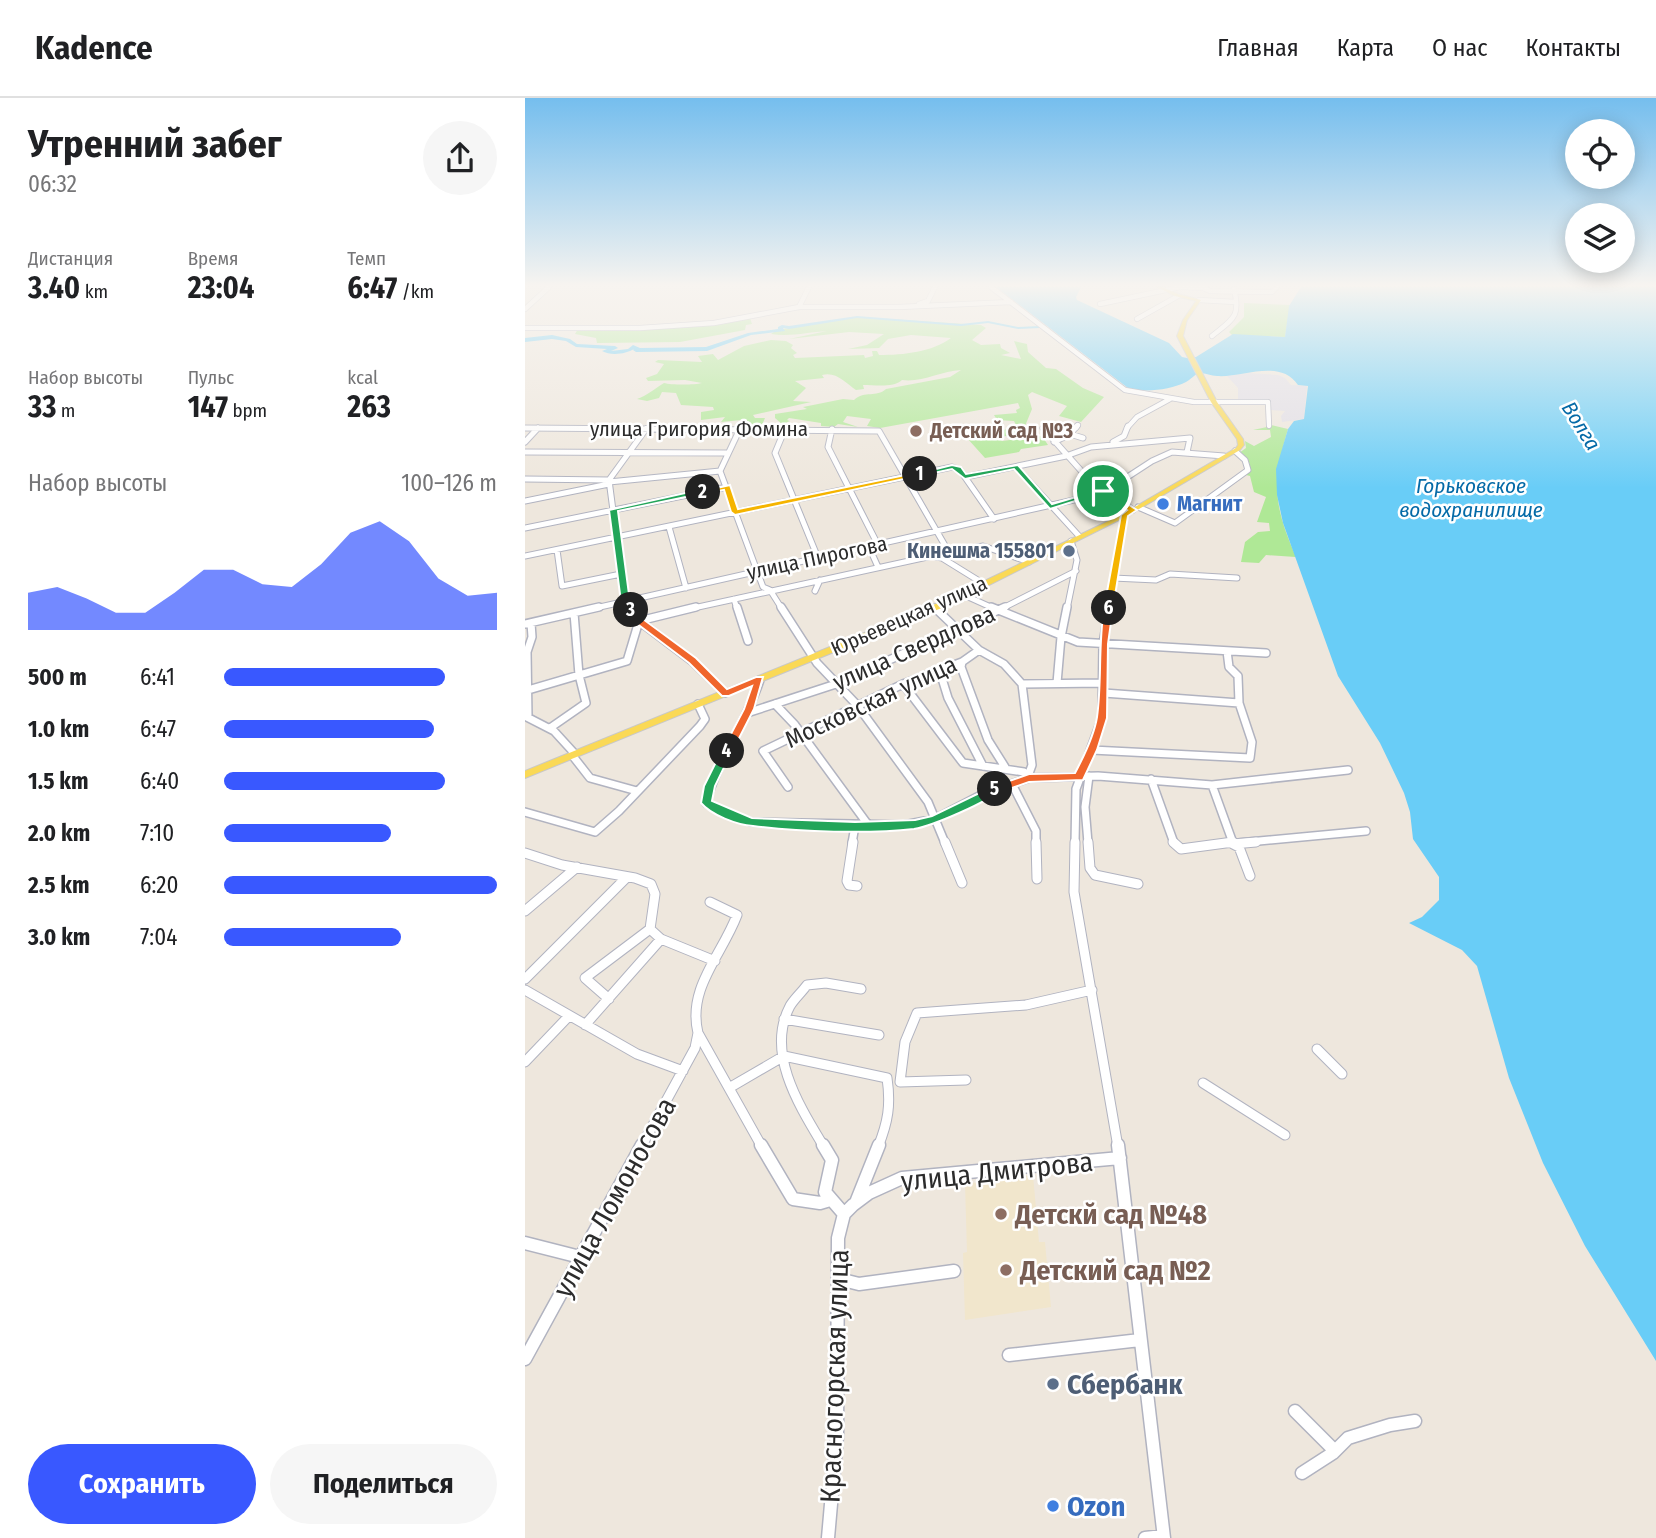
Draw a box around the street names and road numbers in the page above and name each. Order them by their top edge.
street label: улица Григория Фомина [590,416,808,442]
street label: улица Пирогова [744,530,890,586]
street label: Юрьевецкая улица [827,570,991,662]
street label: улица Свердлова [828,600,1000,696]
street label: Московская улица [781,650,961,754]
street label: улица Ломоносова [546,1092,683,1303]
street label: улица Дмитрова [899,1145,1095,1198]
street label: Красногорская улица [814,1249,855,1503]

